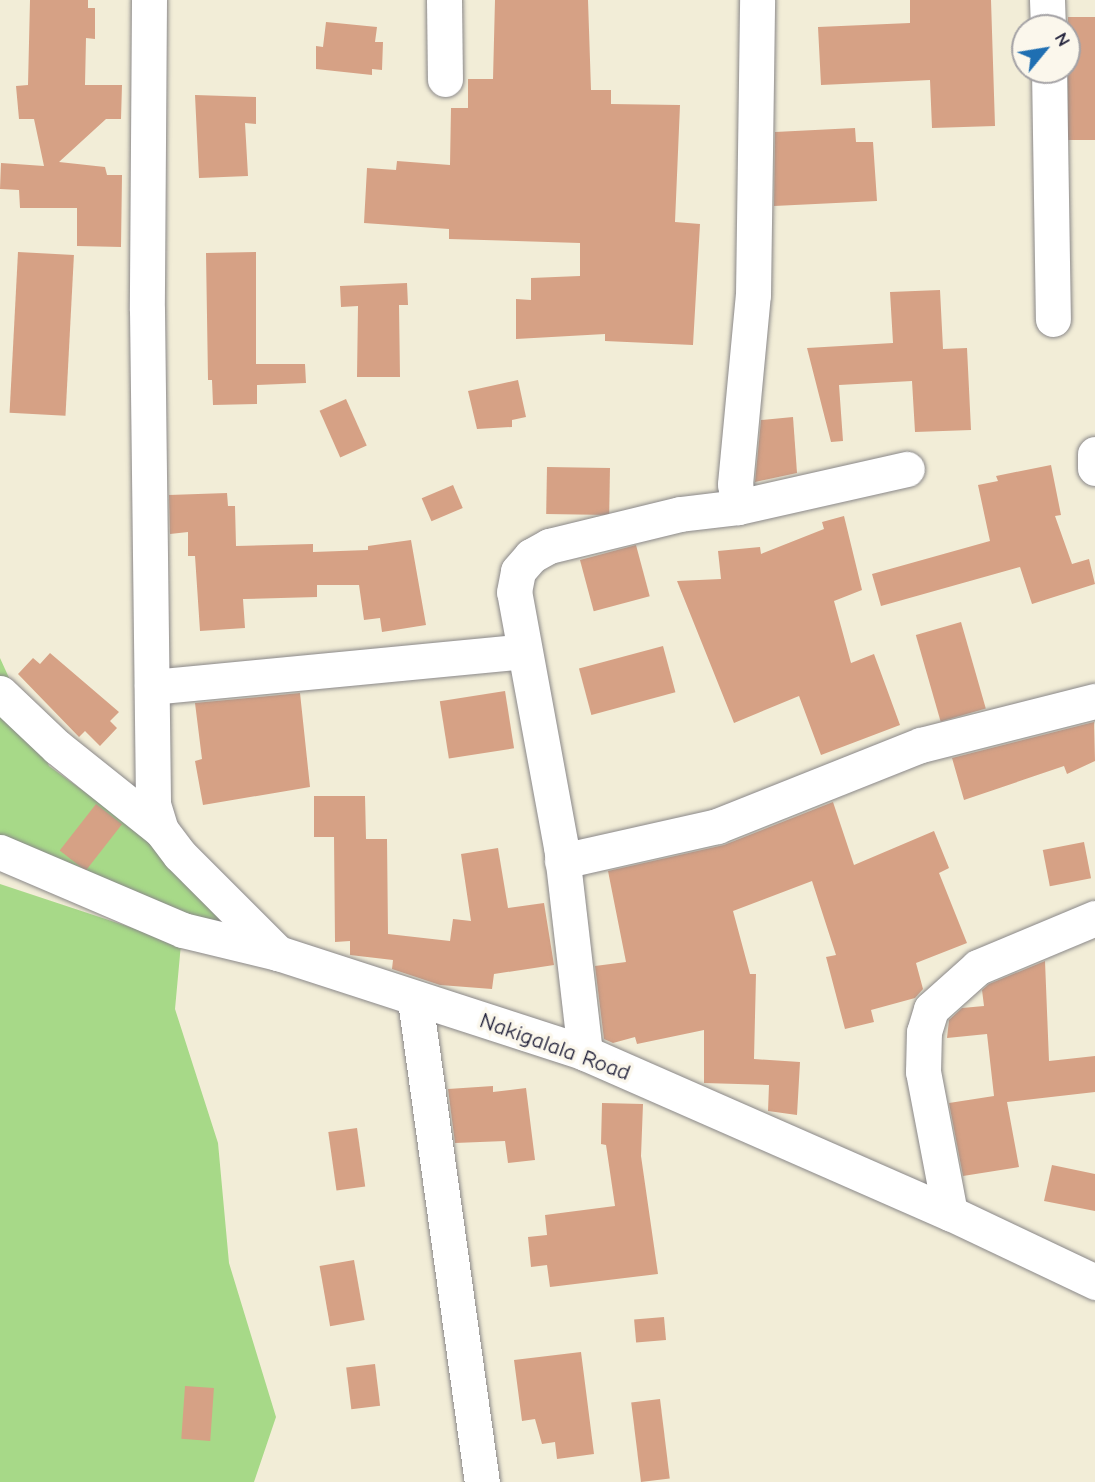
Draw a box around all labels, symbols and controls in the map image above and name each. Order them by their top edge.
north arrow [1011,14,1081,84]
text: N [1050,29,1075,50]
street label: Nakigalala Road [476,1007,634,1087]

